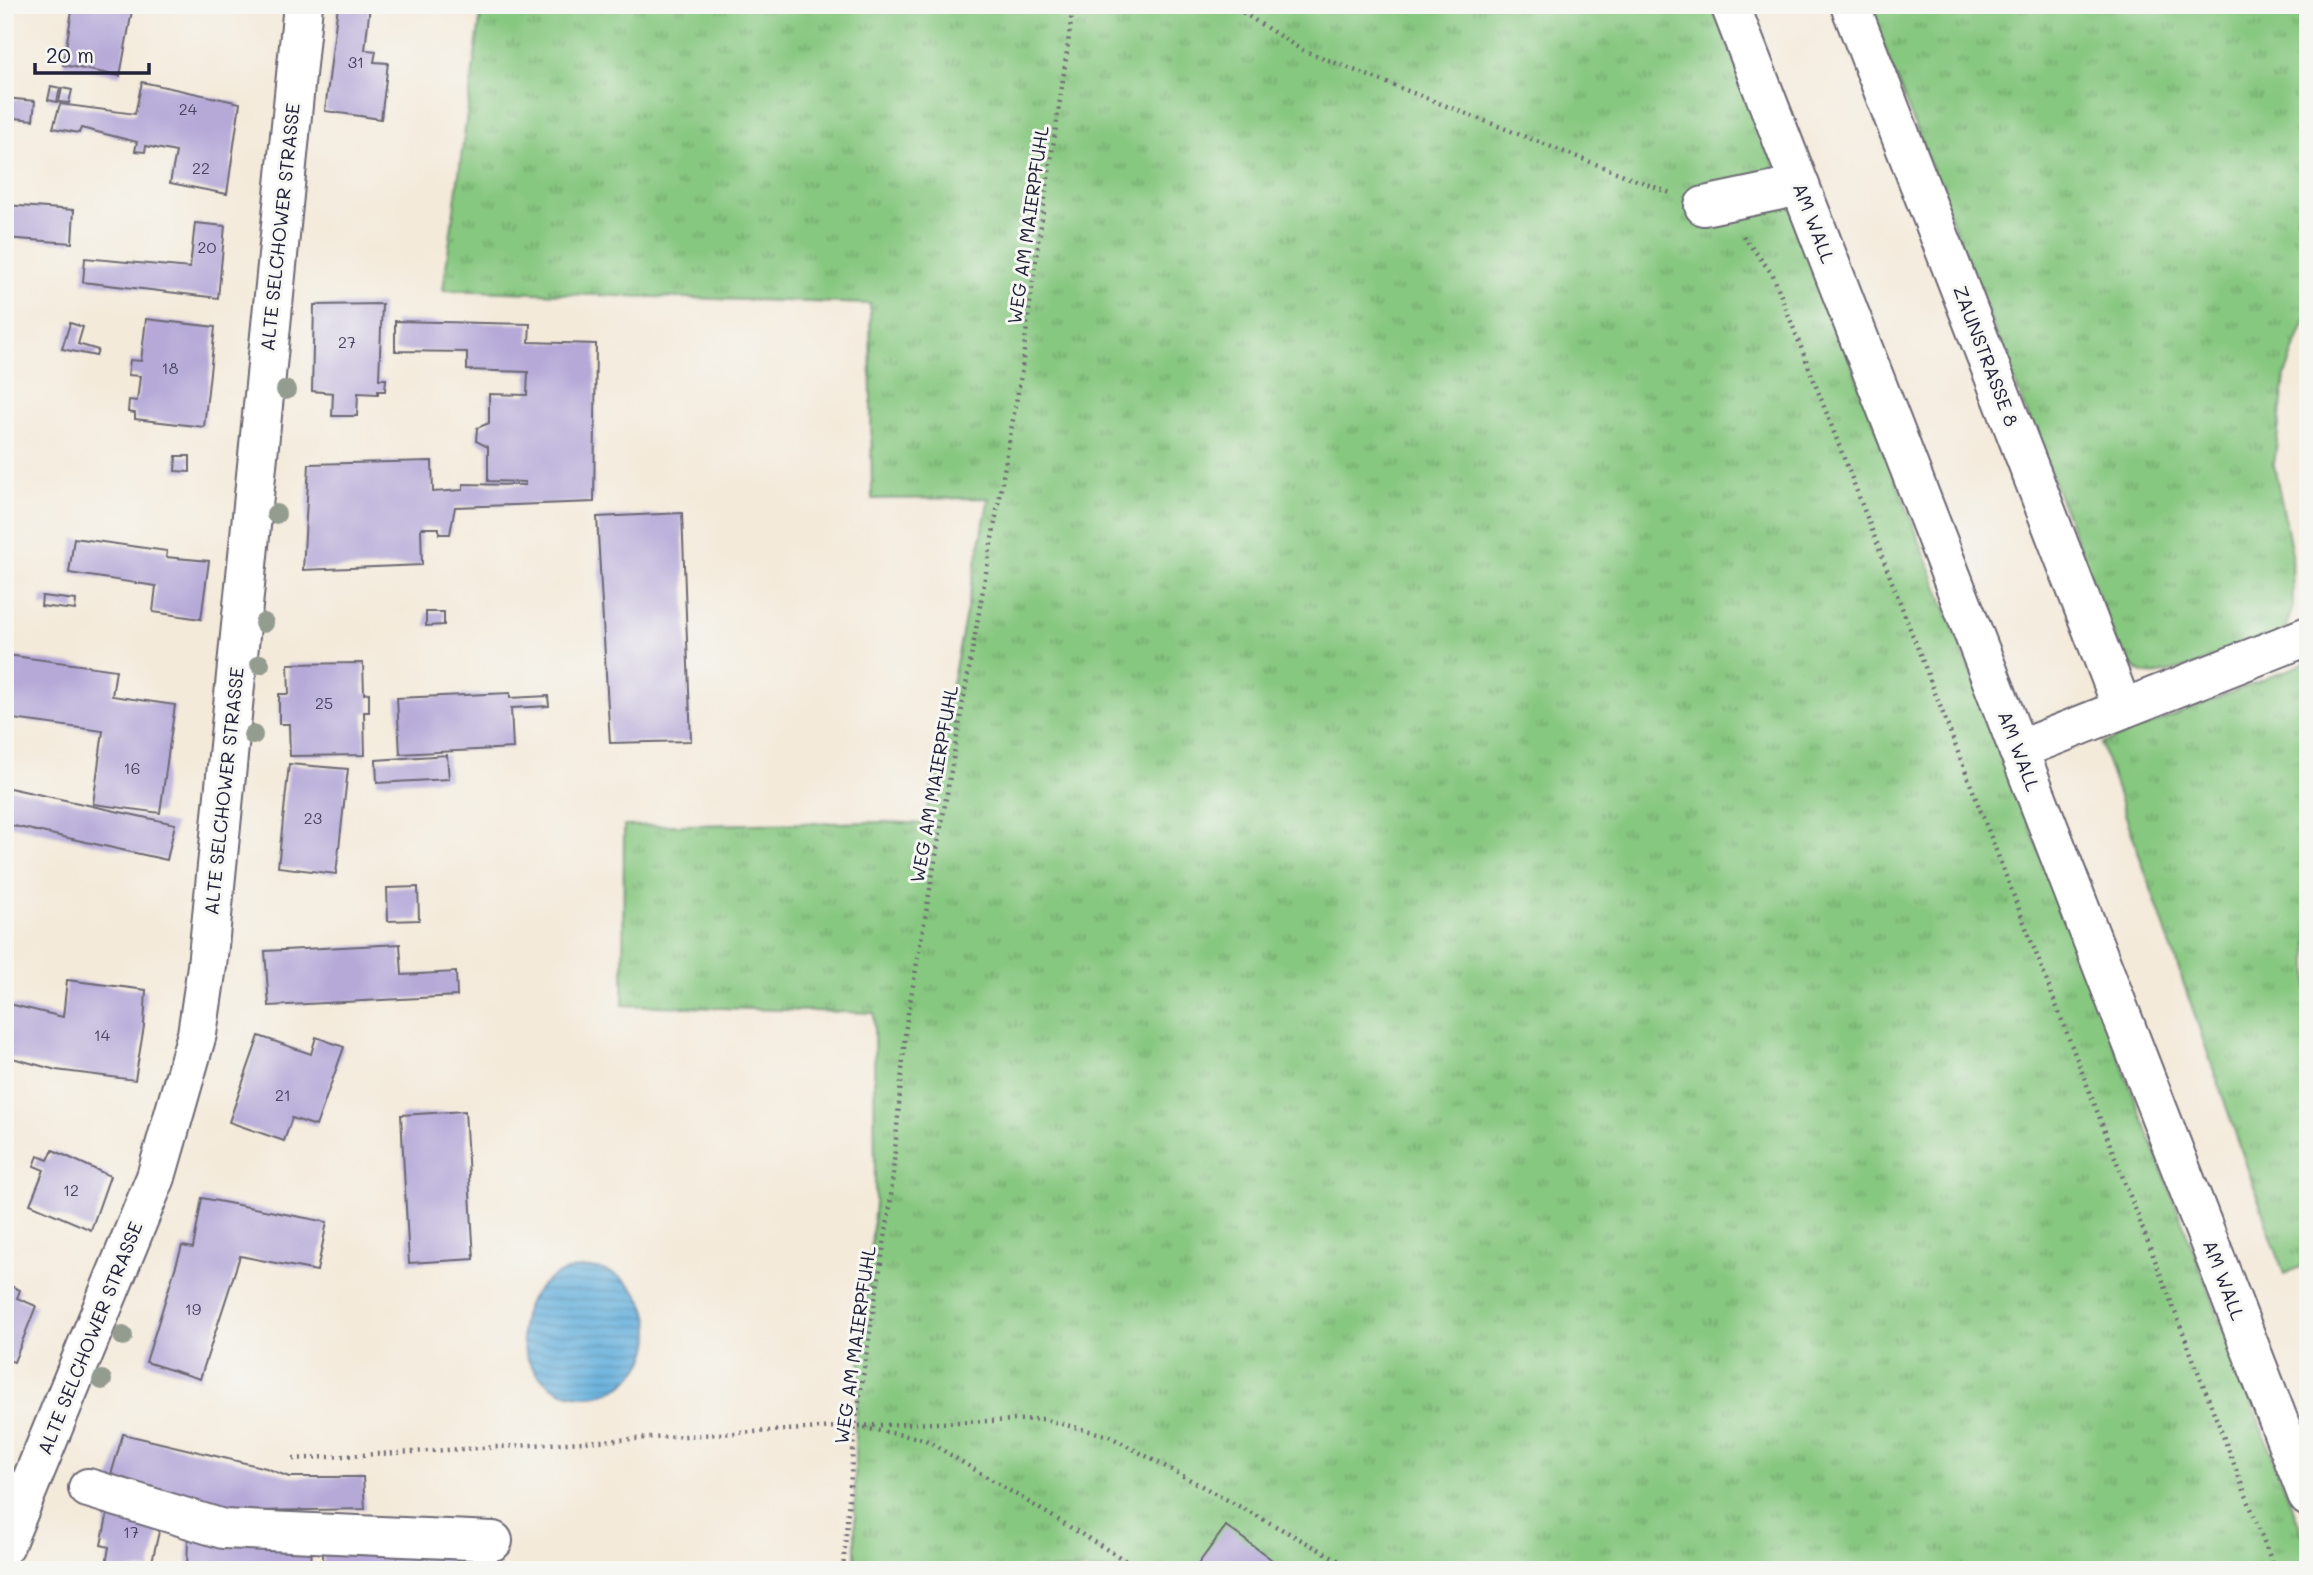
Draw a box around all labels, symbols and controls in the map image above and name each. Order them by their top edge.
scale bar [35,32,149,76]
text: 20 m [46,41,94,68]
house number: 31 [348,51,364,72]
house number: 24 [179,98,198,119]
street label: ALTE SELCHOWER STRASSE [254,102,305,352]
street label: WEG AM MAIERPFUHL [1001,124,1054,326]
house number: 22 [192,157,210,178]
street label: AM WALL [1788,179,1841,267]
house number: 20 [198,236,217,257]
street label: ZAUNSTRASSE 8 [1948,282,2025,430]
house number: 27 [338,331,356,352]
house number: 18 [162,357,179,378]
street label: ALTE SELCHOWER STRASSE [198,666,249,916]
street label: WEG AM MAIERPFUHL [904,683,963,885]
house number: 25 [315,692,333,713]
street label: AM WALL [1993,707,2046,795]
house number: 16 [124,757,140,778]
house number: 23 [304,807,322,828]
house number: 14 [94,1024,111,1045]
house number: 21 [275,1084,291,1105]
house number: 12 [63,1179,79,1200]
street label: ALTE SELCHOWER STRASSE [31,1218,148,1458]
street label: AM WALL [2198,1236,2251,1324]
street label: WEG AM MAIERPFUHL [828,1244,881,1446]
house number: 19 [185,1298,201,1319]
house number: 17 [123,1521,139,1542]

